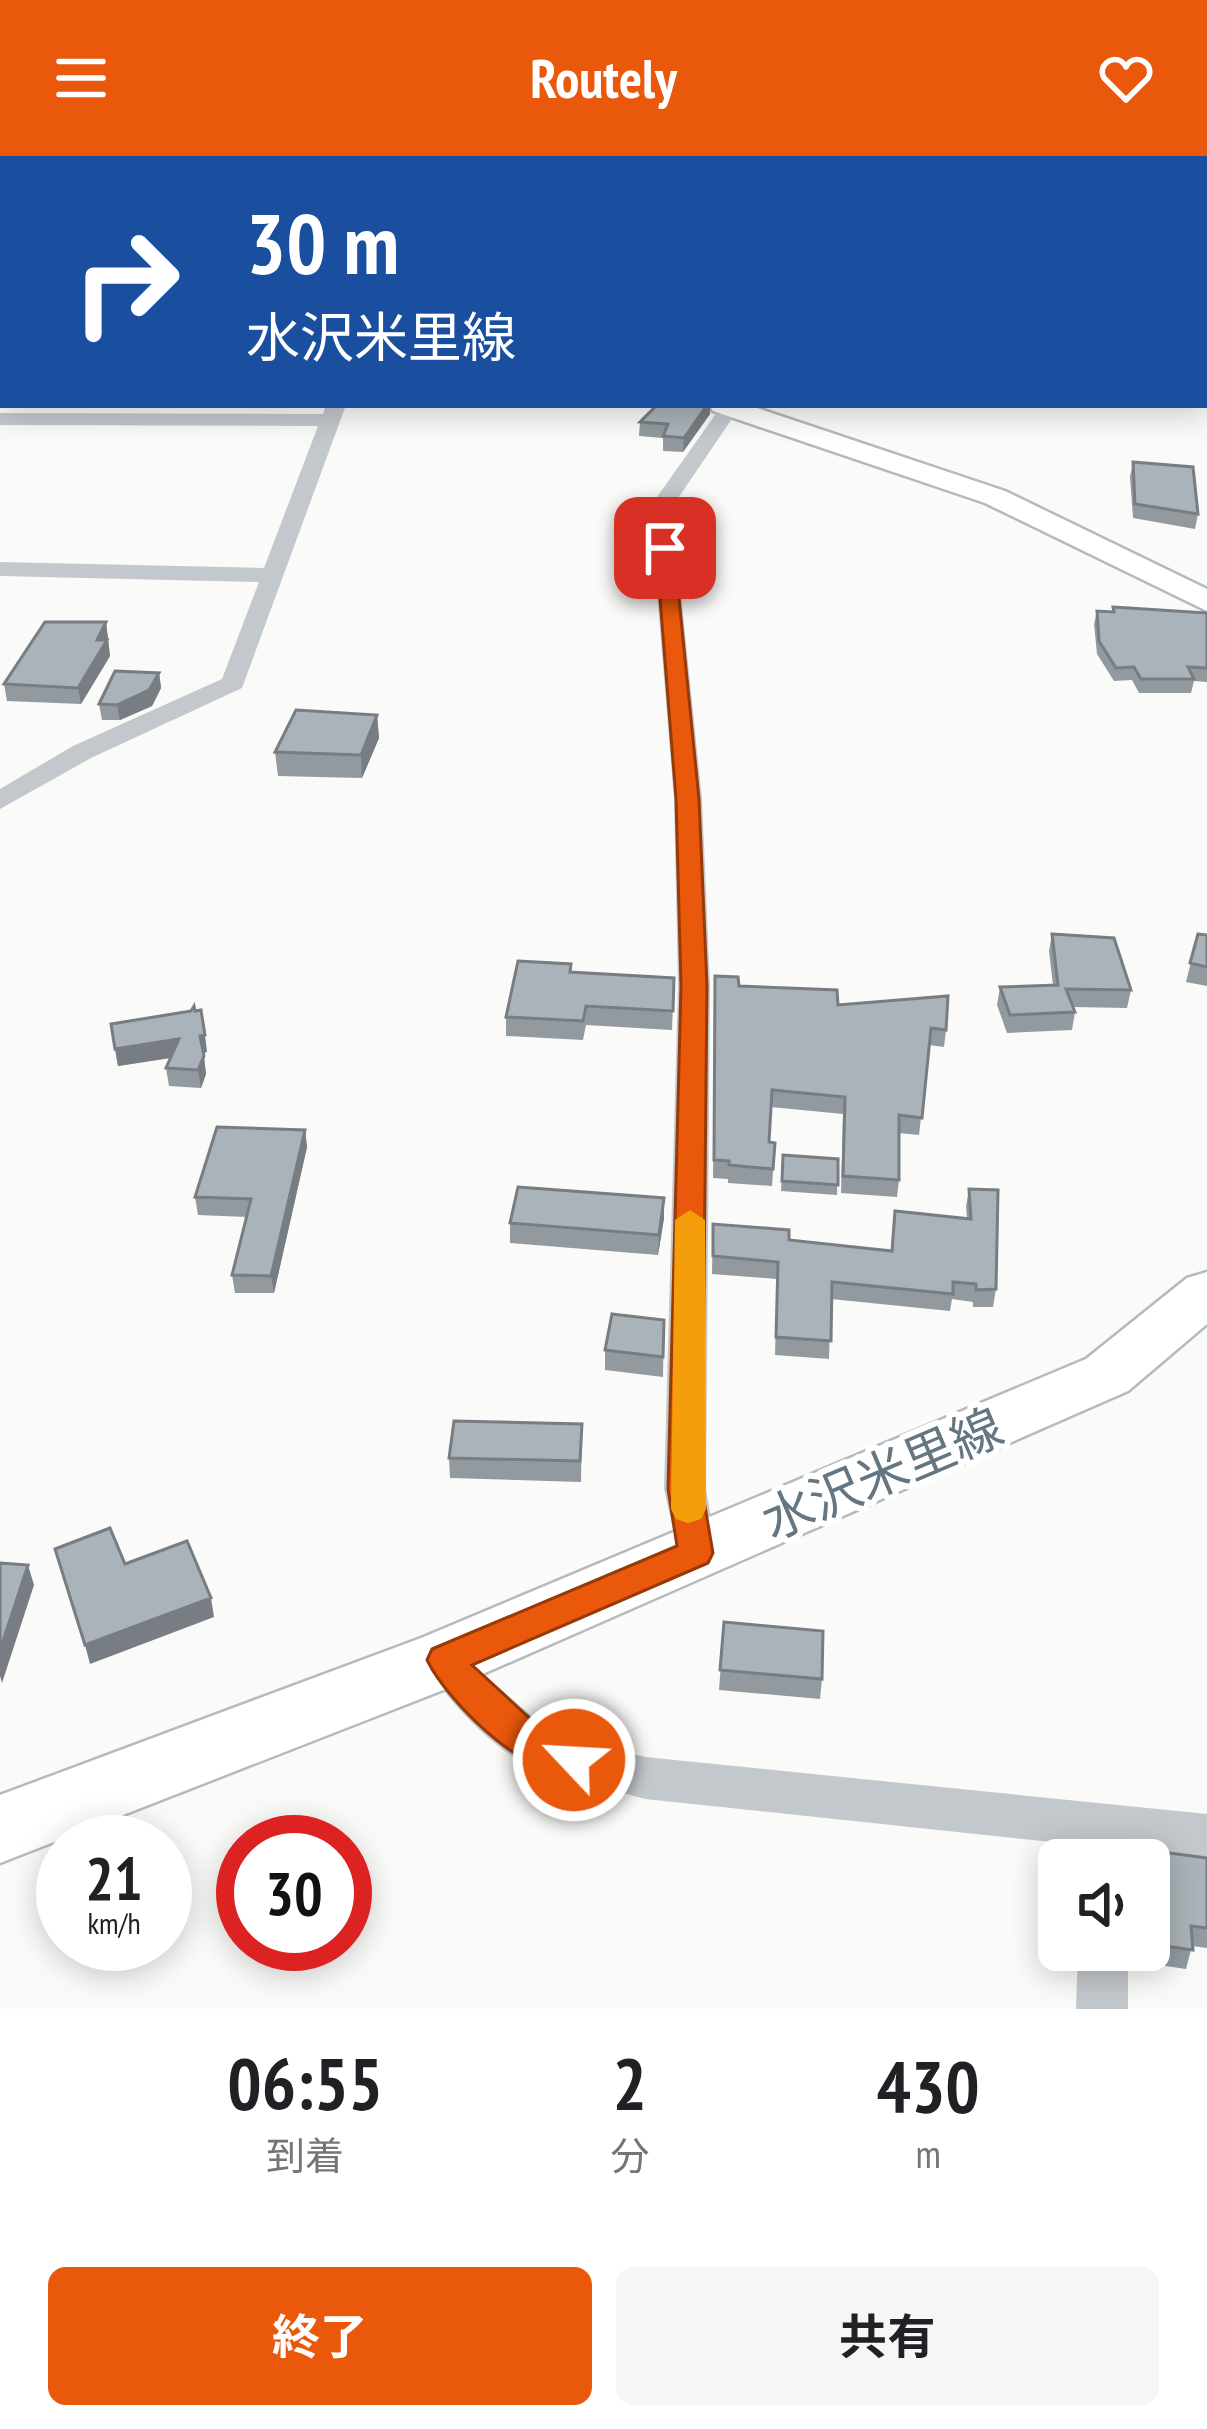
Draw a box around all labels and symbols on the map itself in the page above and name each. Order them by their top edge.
pin [614,497,716,599]
street label: 水沢米里線 [752,1393,1012,1553]
position arrow [511,1697,637,1823]
speed limit sign: 30 [216,1815,372,1971]

